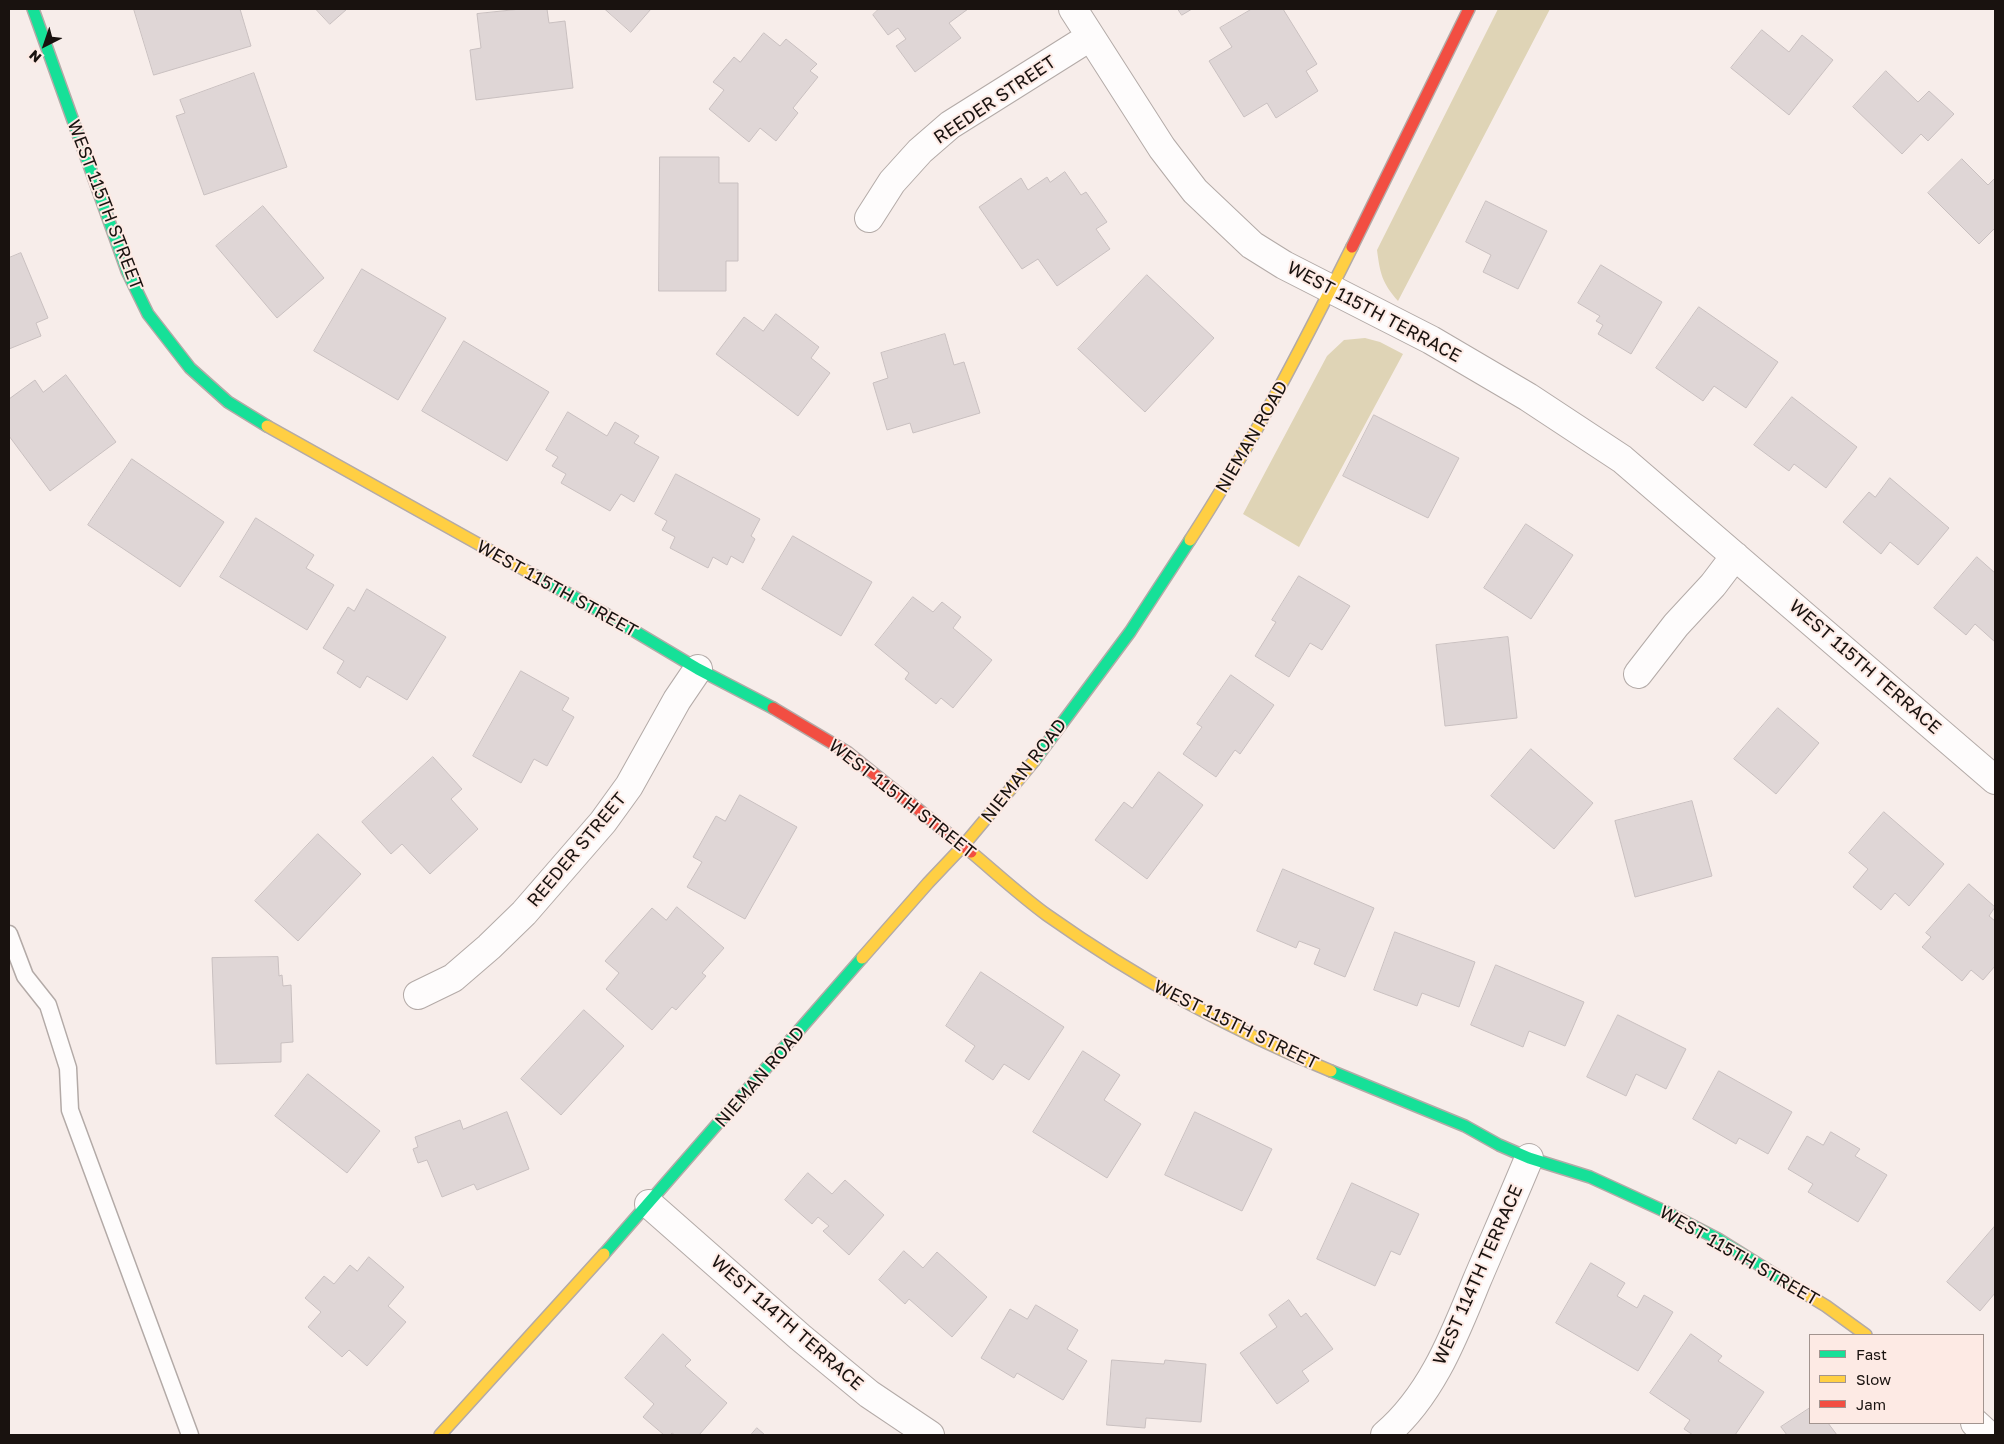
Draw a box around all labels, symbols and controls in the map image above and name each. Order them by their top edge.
north arrow [20,20,70,70]
text: N [25,47,44,67]
street label: REEDER STREET [930,51,1060,149]
street label: WEST 115TH STREET [63,117,147,293]
street label: WEST 115TH TERRACE [1283,257,1465,367]
street label: NIEMAN ROAD [1211,377,1293,497]
street label: WEST 115TH STREET [473,536,641,642]
street label: WEST 115TH TERRACE [1785,595,1945,739]
street label: NIEMAN ROAD [977,715,1071,827]
street label: WEST 115TH STREET [824,735,980,863]
street label: REEDER STREET [523,788,631,912]
street label: WEST 115TH STREET [1150,976,1322,1074]
street label: NIEMAN ROAD [711,1022,809,1132]
street label: WEST 114TH TERRACE [1429,1182,1527,1368]
street label: WEST 115TH STREET [1655,1202,1823,1310]
street label: WEST 114TH TERRACE [706,1251,868,1395]
legend [1809,1334,1984,1424]
text: Fast [1856,1345,1887,1363]
text: Slow [1856,1370,1891,1388]
text: Jam [1856,1395,1886,1413]

